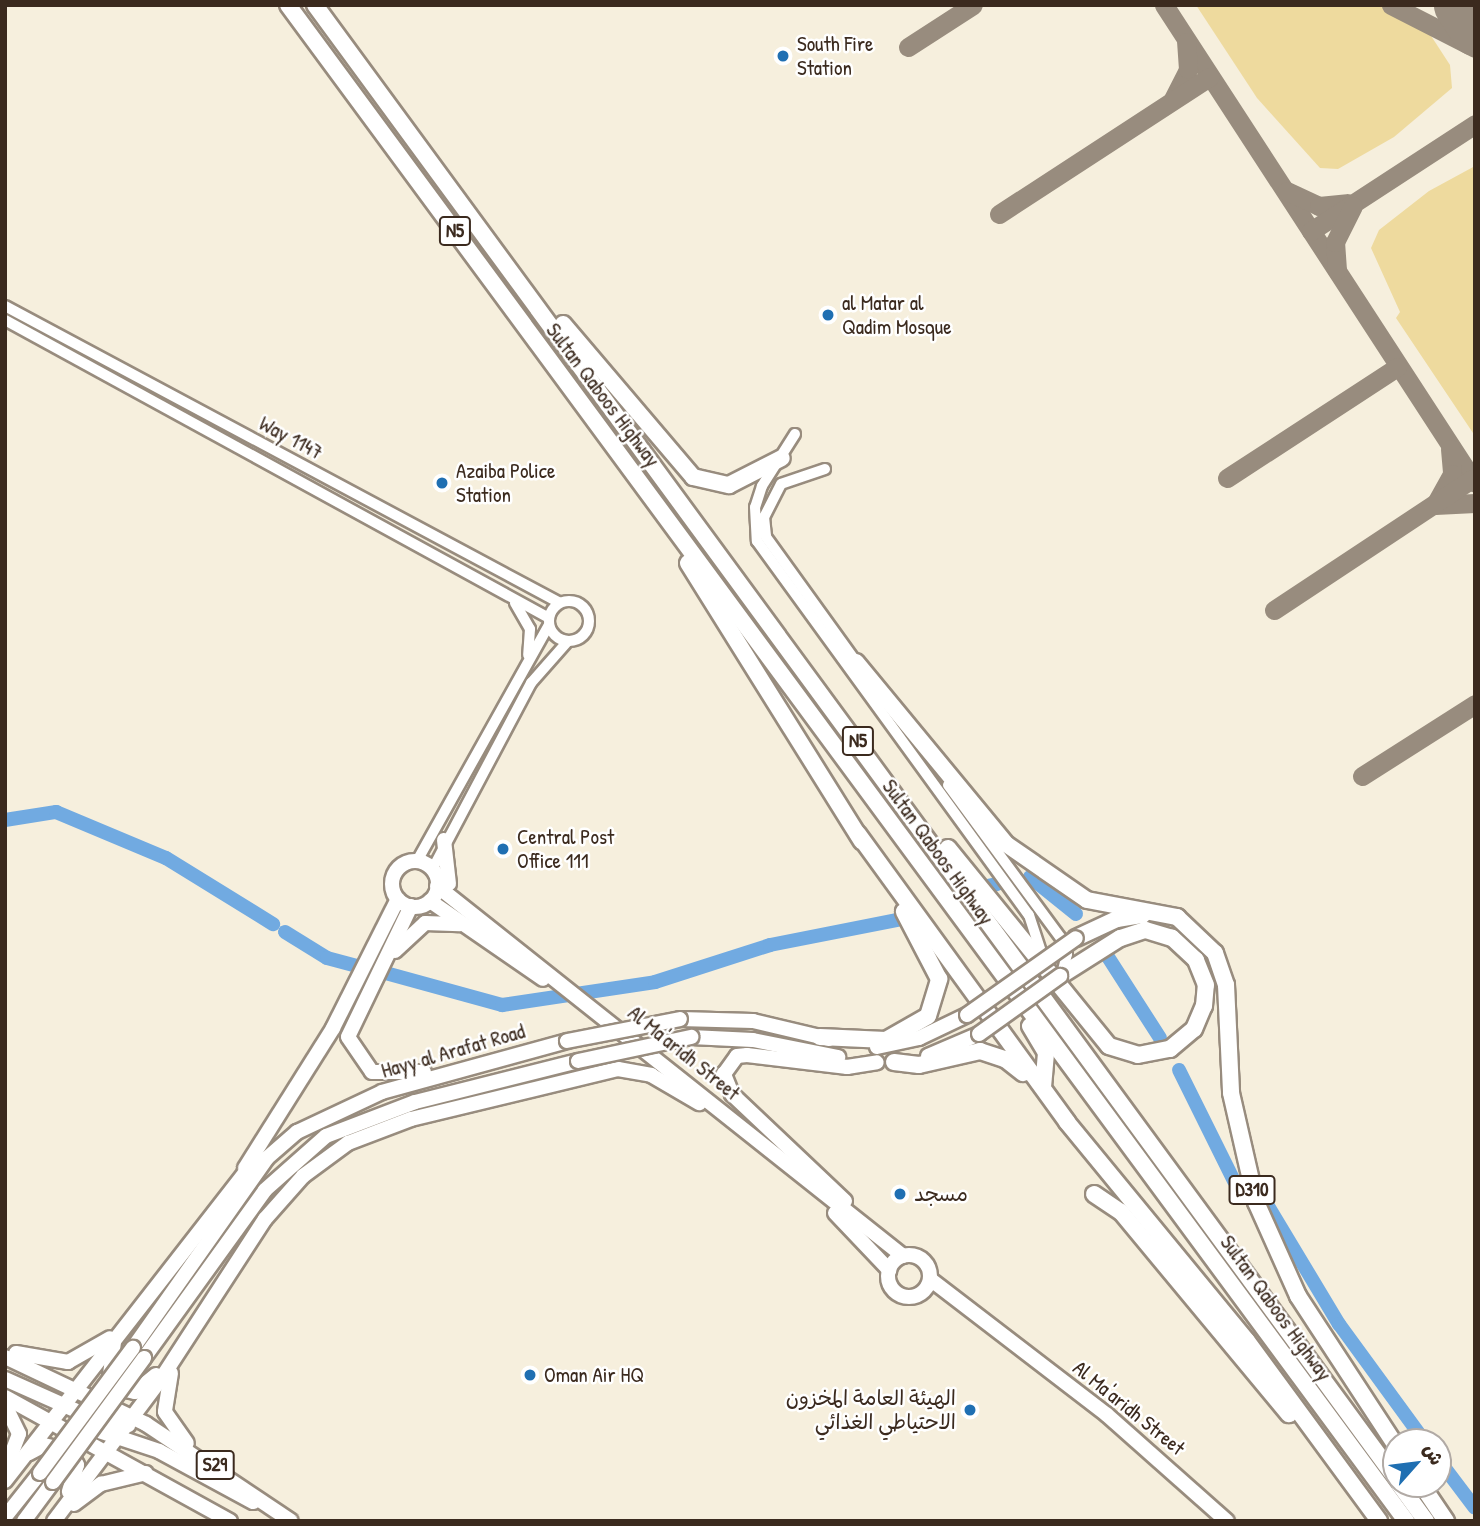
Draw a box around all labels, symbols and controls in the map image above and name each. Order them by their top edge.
place label: South Fire Station [797,31,873,81]
marker: South Fire Station [775,48,791,64]
road number: N5 [438,216,472,246]
place label: al Matar al Qadim Mosque [842,290,952,340]
marker: al Matar al Qadim Mosque [820,307,836,323]
street label: Sultan Qaboos Highway [541,318,665,472]
street label: Way 1147 [255,411,327,465]
place label: Azaiba Police Station [456,458,555,508]
marker: Azaiba Police Station [434,475,450,491]
road number: N5 [840,726,876,756]
street label: Sultan Qaboos Highway [877,774,999,930]
place label: Central Post Office 111 [517,824,614,874]
marker: Central Post Office 111 [495,841,511,857]
street label: Al Ma'aridh Street [623,1000,745,1106]
street label: Hayy al Arafat Road [378,1018,528,1084]
road number: D310 [1228,1174,1276,1206]
place label: مسجد [914,1181,968,1207]
marker: مسجد [892,1186,908,1202]
street label: Sultan Qaboos Highway [1215,1230,1337,1386]
street label: Al Ma'aridh Street [1068,1355,1190,1461]
place label: Oman Air HQ [544,1362,644,1388]
marker: Oman Air HQ [522,1367,538,1383]
place label: الهيئة العامة المخزون الاحتياطي الغذائي [786,1385,956,1435]
marker: الهيئة العامة المخزون الاحتياطي الغذائي [962,1402,978,1418]
north arrow [1382,1428,1452,1498]
text: ش [1417,1439,1450,1469]
road number: S29 [194,1450,236,1480]

